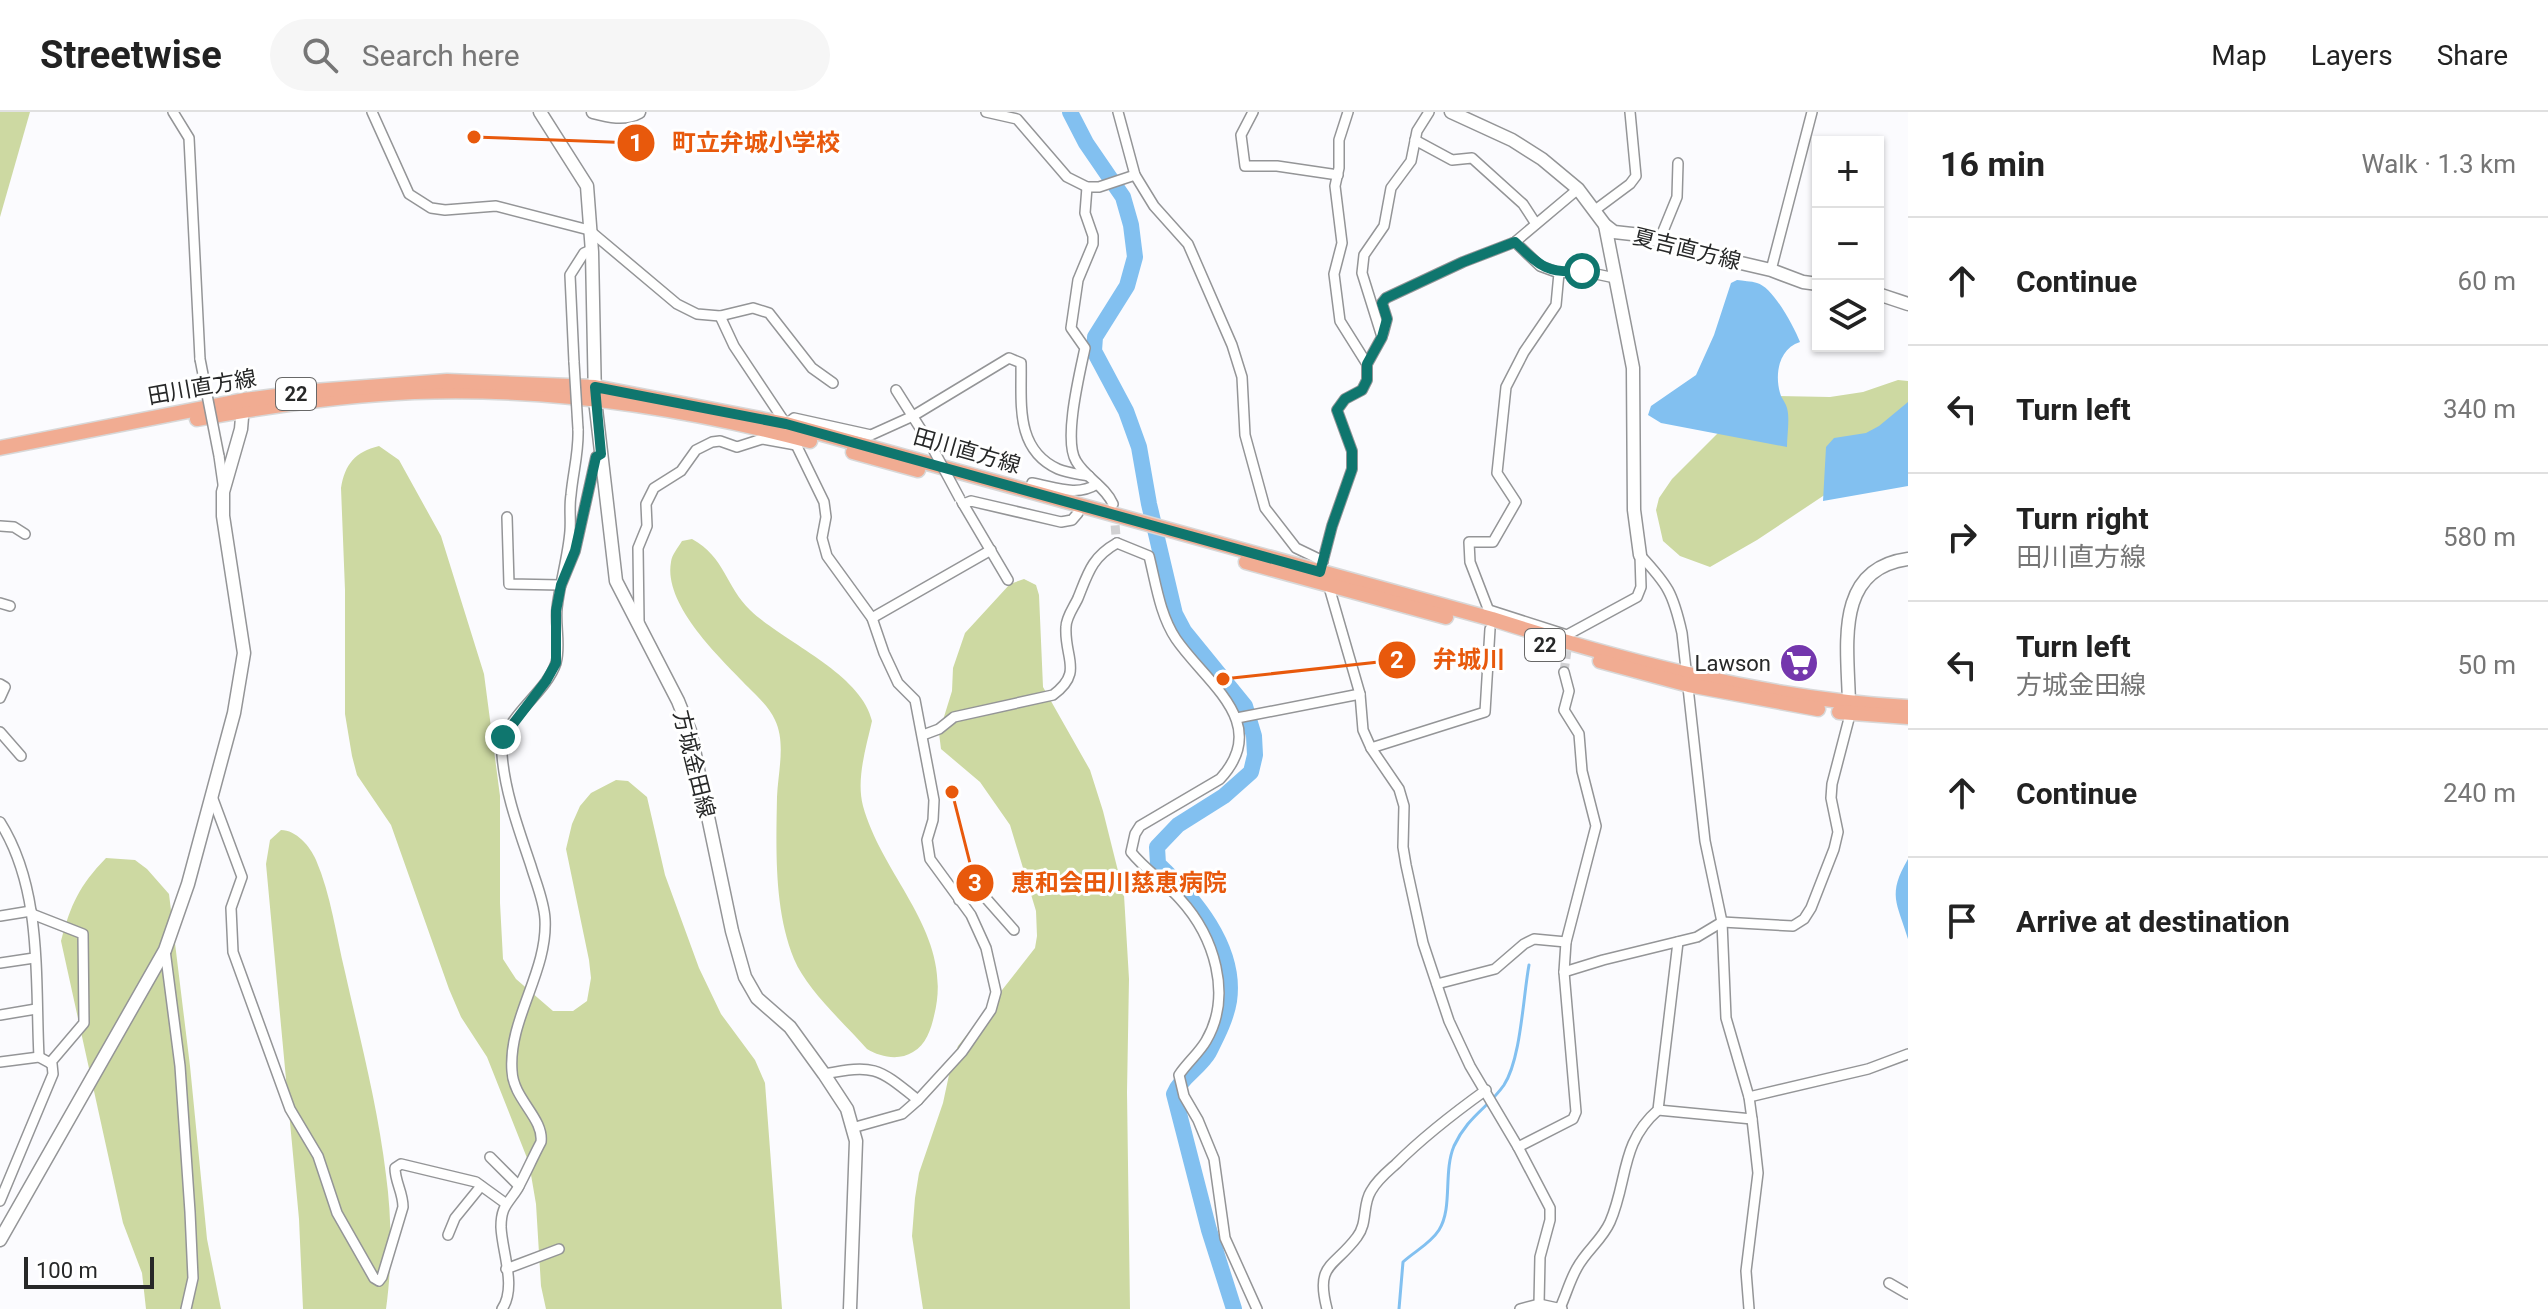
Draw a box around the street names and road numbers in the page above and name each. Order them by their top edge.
street label: 夏吉直方線 [1631,224,1743,274]
street label: 田川直方線 [146,365,258,409]
road number: 22 [276,378,316,410]
street label: 田川直方線 [911,424,1023,478]
road number: 22 [1525,629,1565,661]
street label: 方城金田線 [669,708,719,820]

